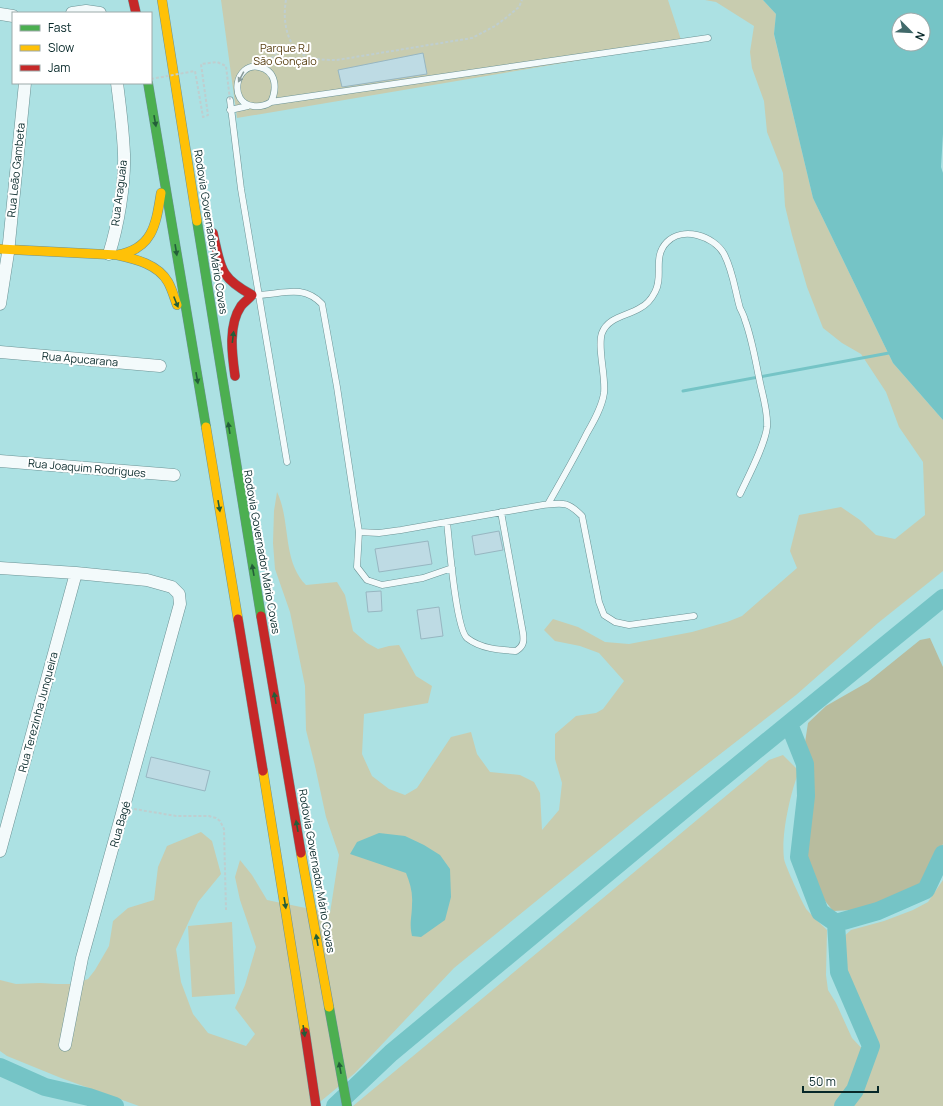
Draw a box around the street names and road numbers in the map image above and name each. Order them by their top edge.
street label: Rua Leão Gambeta [3,122,28,218]
street label: Rodovia Governador Mário Covas [191,149,232,315]
street label: Rua Araguaia [107,159,130,227]
street label: Rua Apucarana [41,348,119,369]
street label: Rua Joaquim Rodrigues [27,455,147,480]
street label: Rodovia Governador Mário Covas [241,469,284,635]
street label: Rua Terezinha Junqueira [14,650,61,774]
street label: Rodovia Governador Mário Covas [296,788,339,954]
street label: Rua Bagé [106,798,133,849]

